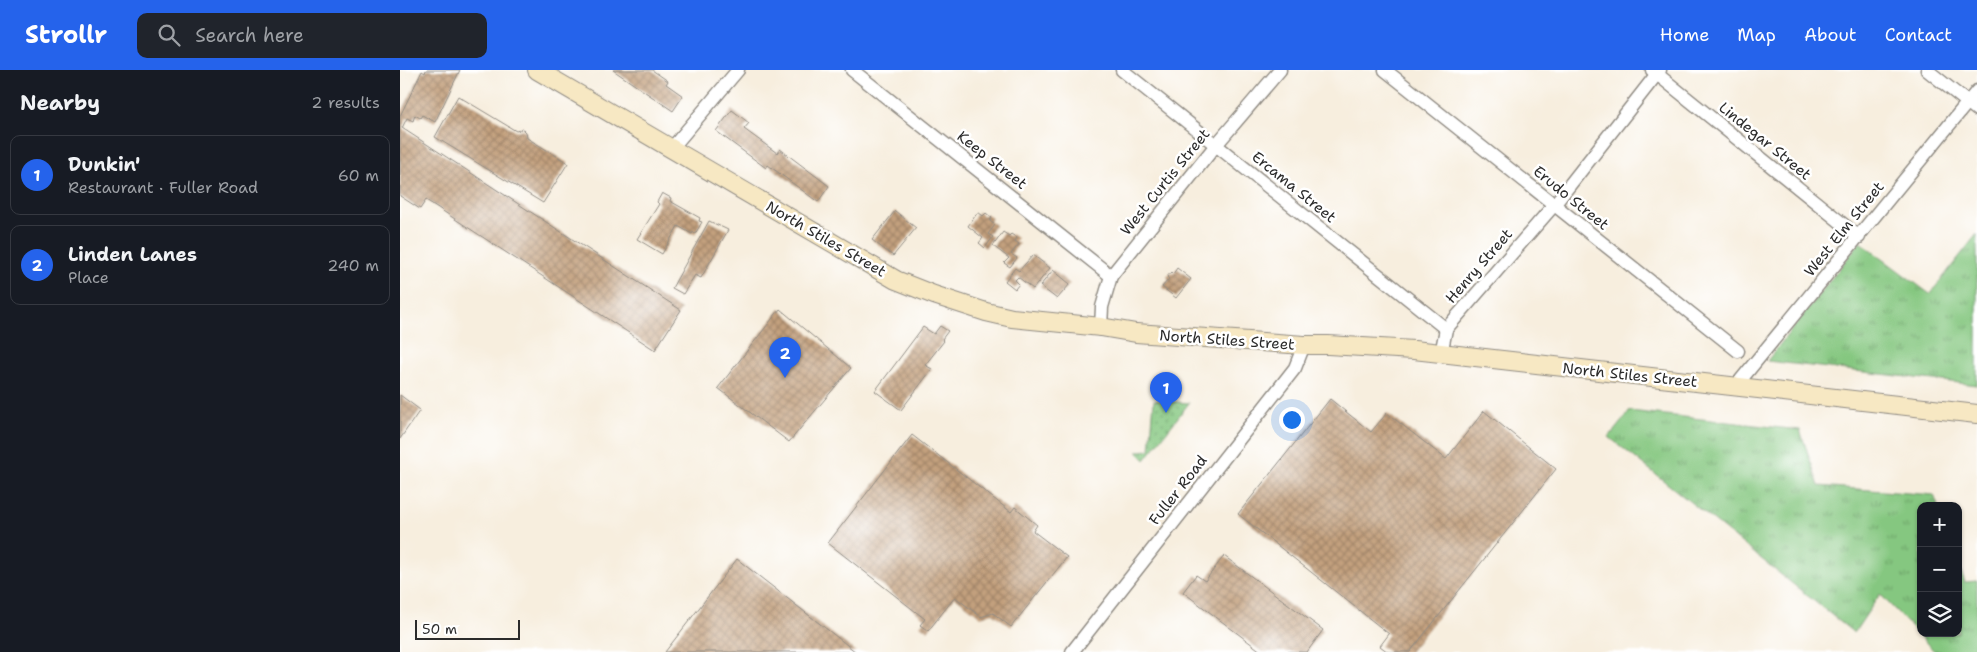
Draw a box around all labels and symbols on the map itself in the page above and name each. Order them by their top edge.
street label: Lindegar Street [1715,98,1815,184]
street label: West Curtis Street [1116,125,1214,239]
street label: Keep Street [953,126,1031,194]
street label: Ercama Street [1248,147,1340,227]
street label: Erudo Street [1529,161,1613,235]
street label: West Elm Street [1799,177,1889,281]
street label: North Stiles Street [762,196,890,282]
street label: Henry Street [1441,224,1517,308]
street label: North Stiles Street [1159,325,1295,355]
pin: 2 [769,337,801,378]
street label: North Stiles Street [1562,358,1698,392]
pin: 1 [1150,372,1182,413]
your location [1279,407,1305,433]
street label: Fuller Road [1144,451,1212,529]
scale bar [415,617,520,640]

